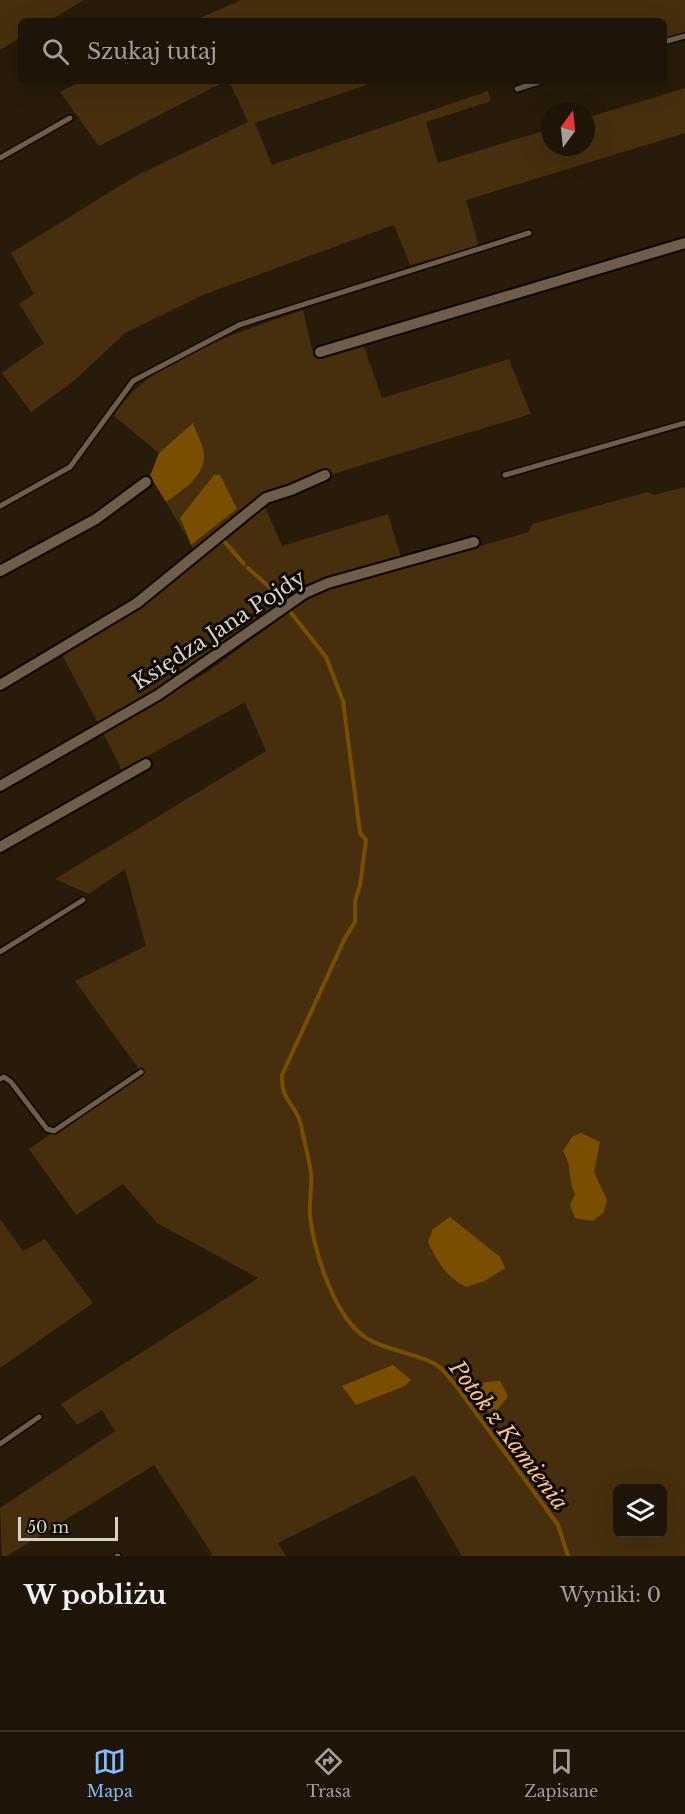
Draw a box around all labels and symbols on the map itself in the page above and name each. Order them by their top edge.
north arrow [541,102,595,156]
street label: Księdza Jana Pojdy [128,564,311,696]
water label: Potok z Kamienia [443,1354,574,1516]
scale bar [18,1514,118,1542]

